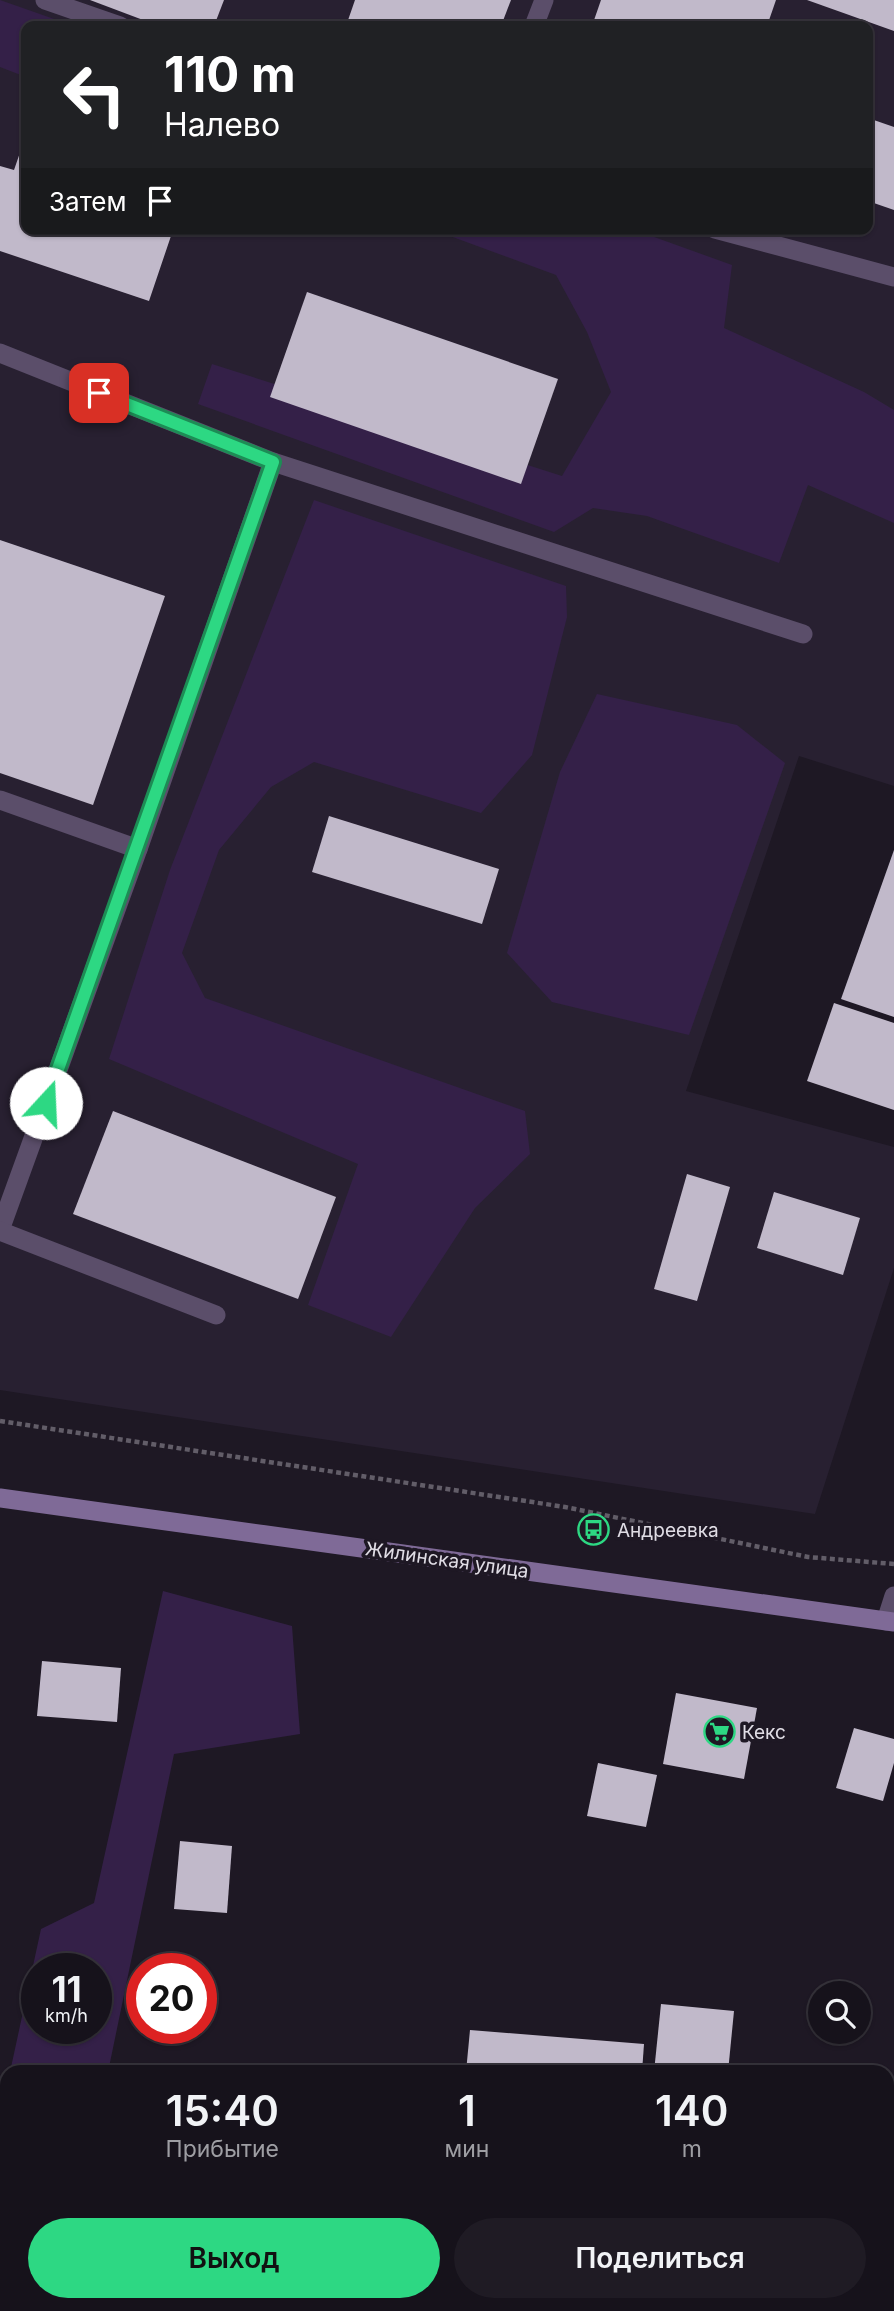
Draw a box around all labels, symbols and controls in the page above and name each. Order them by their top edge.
text: 110 m [164,45,296,104]
icon: left [49,49,140,140]
text: Налево [164,105,280,144]
icon: arrive [141,182,179,220]
text: Затем [49,186,127,217]
pin [69,363,129,423]
icon: arrive [80,374,118,412]
position arrow [9,1066,83,1140]
bus stop icon: Андреевка [577,1513,611,1547]
place label: Андреевка [617,1519,719,1542]
street label: Жилинская улица [364,1537,530,1583]
supermarket icon: Кекс [702,1715,736,1749]
place label: Кекс [742,1721,786,1744]
speed limit sign: 20 [126,1953,217,2044]
text: 11 [51,1968,82,2010]
map controls [808,1981,871,2044]
button: search [808,1981,871,2044]
text: km/h [45,2005,88,2026]
text: 15:40 [166,2085,279,2136]
text: 1 [458,2085,476,2136]
text: 140 [655,2085,728,2136]
text: Прибытие [166,2135,279,2163]
text: мин [445,2135,489,2163]
text: m [682,2135,702,2163]
button: Выход [28,2218,440,2298]
button: Поделиться [454,2218,866,2298]

